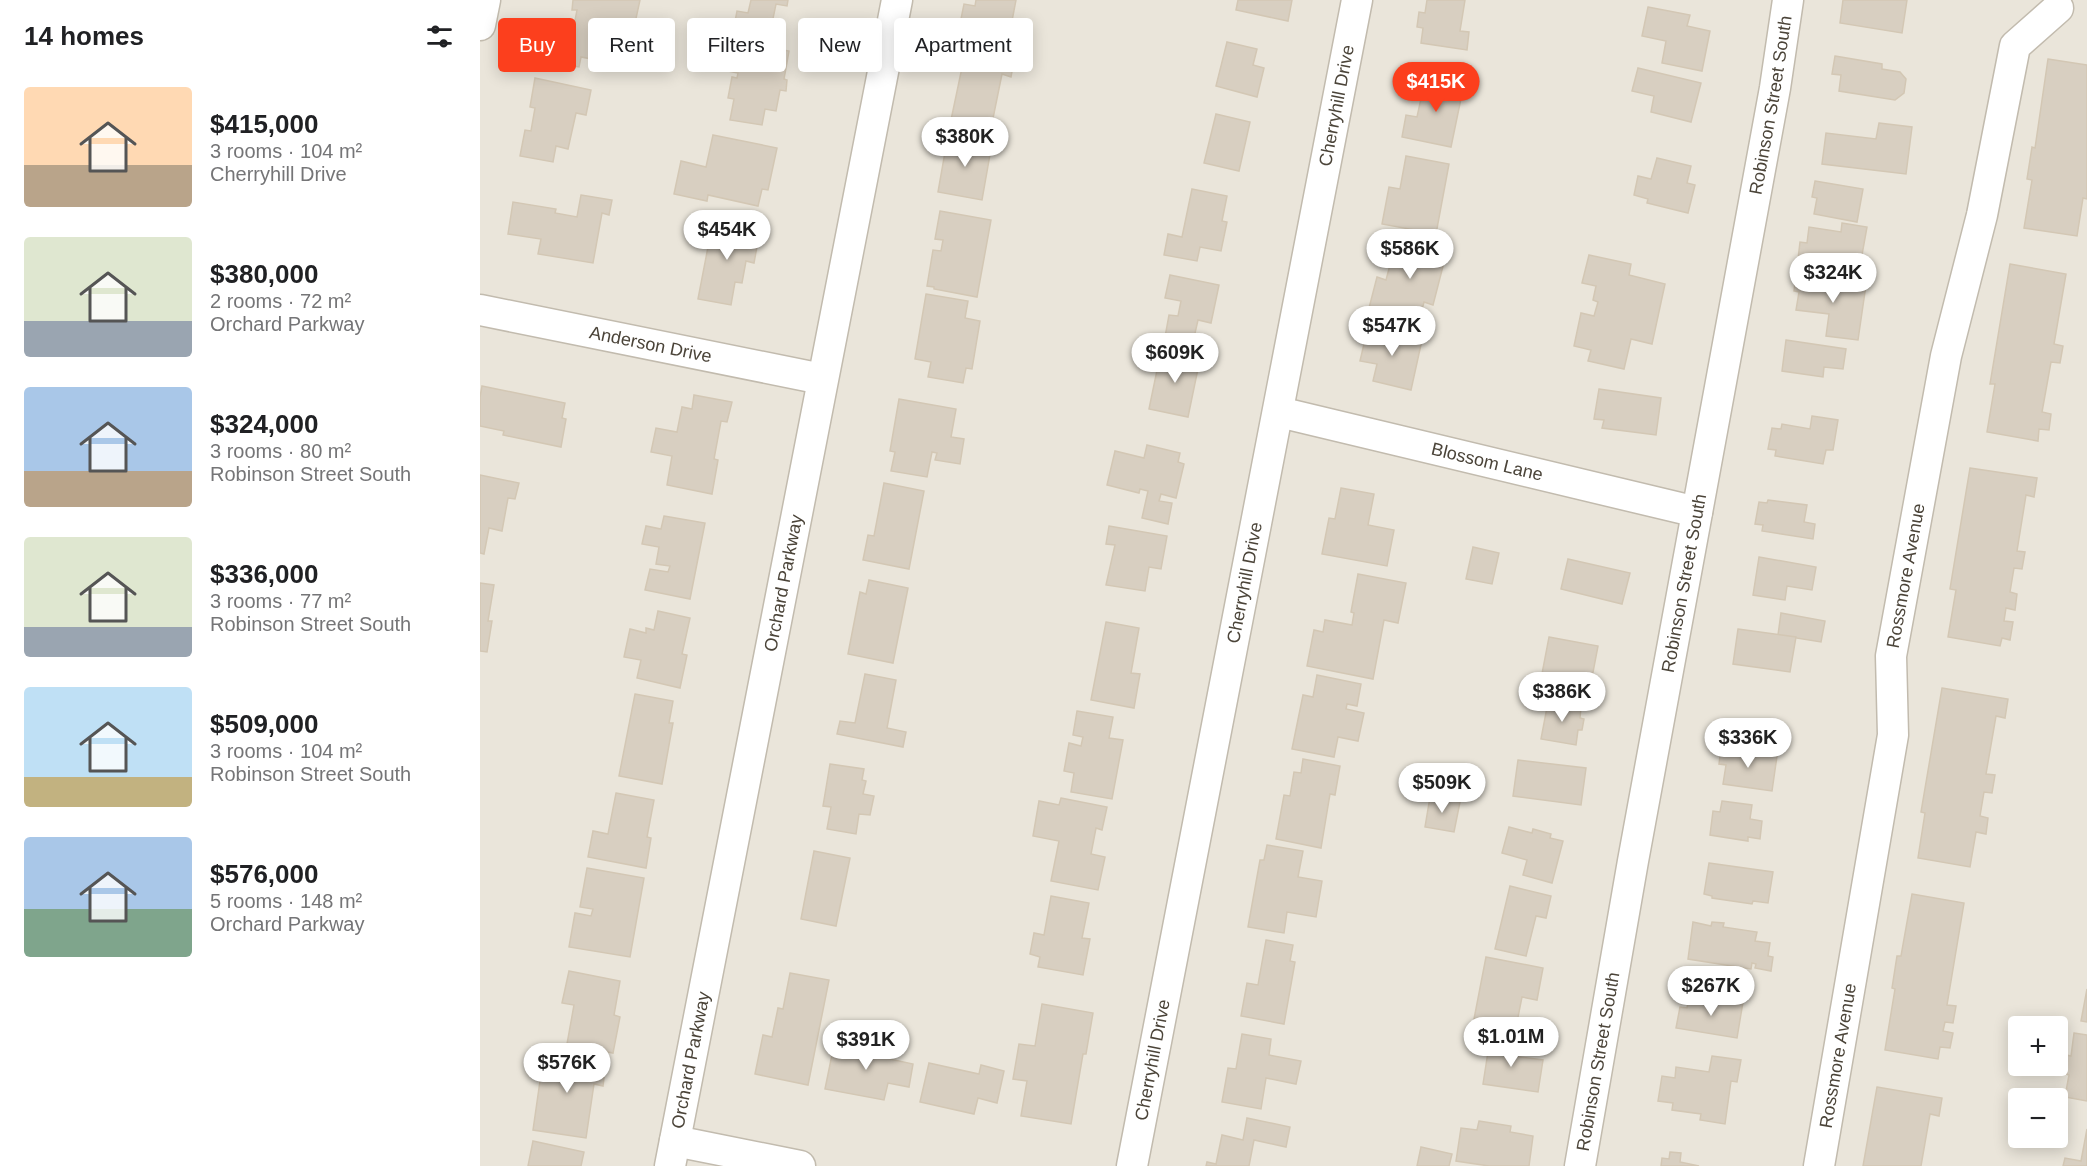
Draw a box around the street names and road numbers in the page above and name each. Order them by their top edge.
street label: Robinson Street South [1746,14,1796,196]
street label: Cherryhill Drive [1315,43,1358,168]
street label: Anderson Drive [588,322,713,366]
street label: Blossom Lane [1429,439,1545,485]
street label: Robinson Street South [1658,492,1710,674]
street label: Rossmore Avenue [1883,502,1929,650]
street label: Orchard Parkway [760,513,807,653]
street label: Cherryhill Drive [1223,520,1266,645]
street label: Robinson Street South [1573,971,1624,1153]
street label: Rossmore Avenue [1816,982,1860,1130]
street label: Orchard Parkway [668,990,714,1130]
street label: Cherryhill Drive [1131,998,1174,1122]

